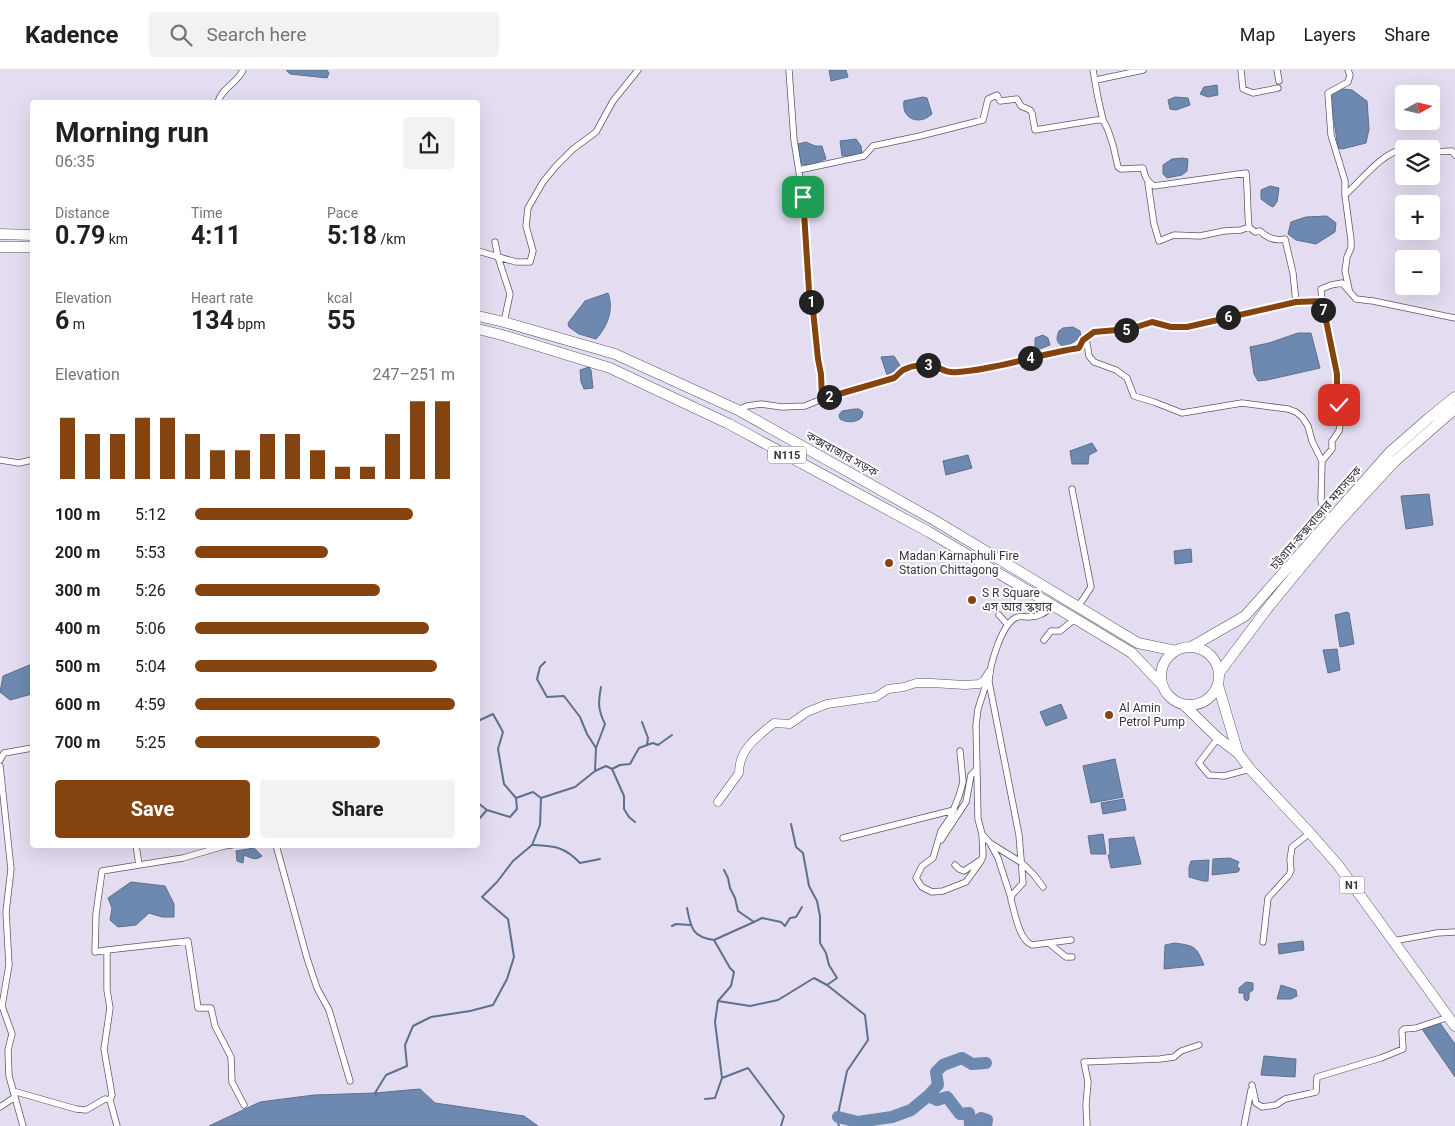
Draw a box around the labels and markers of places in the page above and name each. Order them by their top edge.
pin [782,176,824,218]
pin: 1 [798,290,824,314]
pin: 7 [1310,298,1336,322]
pin: 6 [1216,304,1240,330]
pin: 5 [1114,318,1138,342]
pin: 4 [1018,346,1042,370]
pin: 3 [916,352,940,378]
pin: 2 [816,384,842,410]
pin [1318,384,1360,426]
place label: Madan Karnaphuli Fire Station Chittagong [899,549,1019,577]
marker: Madan Karnaphuli Fire Station Chittagong [883,557,895,569]
place label: S R Square এস আর স্কয়ার [982,586,1053,614]
marker: S R Square এস আর স্কয়ার [966,594,978,606]
place label: Al Amin Petrol Pump [1119,701,1185,729]
marker: Al Amin Petrol Pump [1103,709,1115,721]

